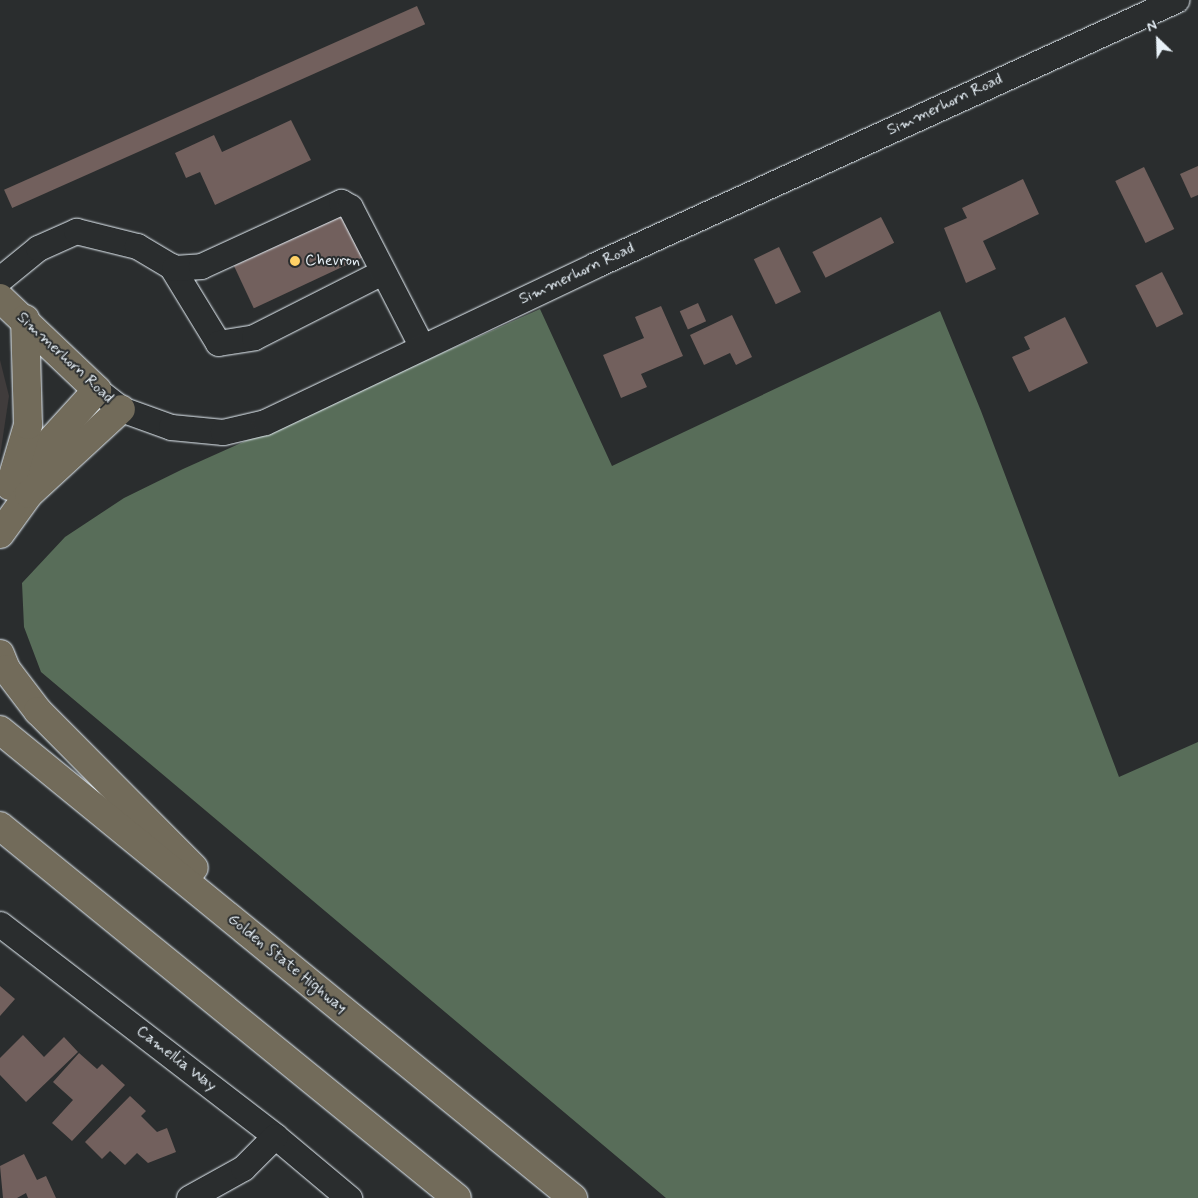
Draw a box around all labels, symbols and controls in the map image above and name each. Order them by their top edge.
north arrow [1133,15,1183,65]
text: N [1144,16,1160,36]
street label: Simmerhorn Road [885,70,1005,140]
street label: Simmerhorn Road [517,239,637,309]
place label: Chevron [305,251,360,271]
marker: Chevron [289,255,301,267]
street label: Simmerhorn Road [13,309,117,407]
street label: Golden State Highway [224,911,350,1017]
street label: Camellia Way [131,1021,221,1097]

